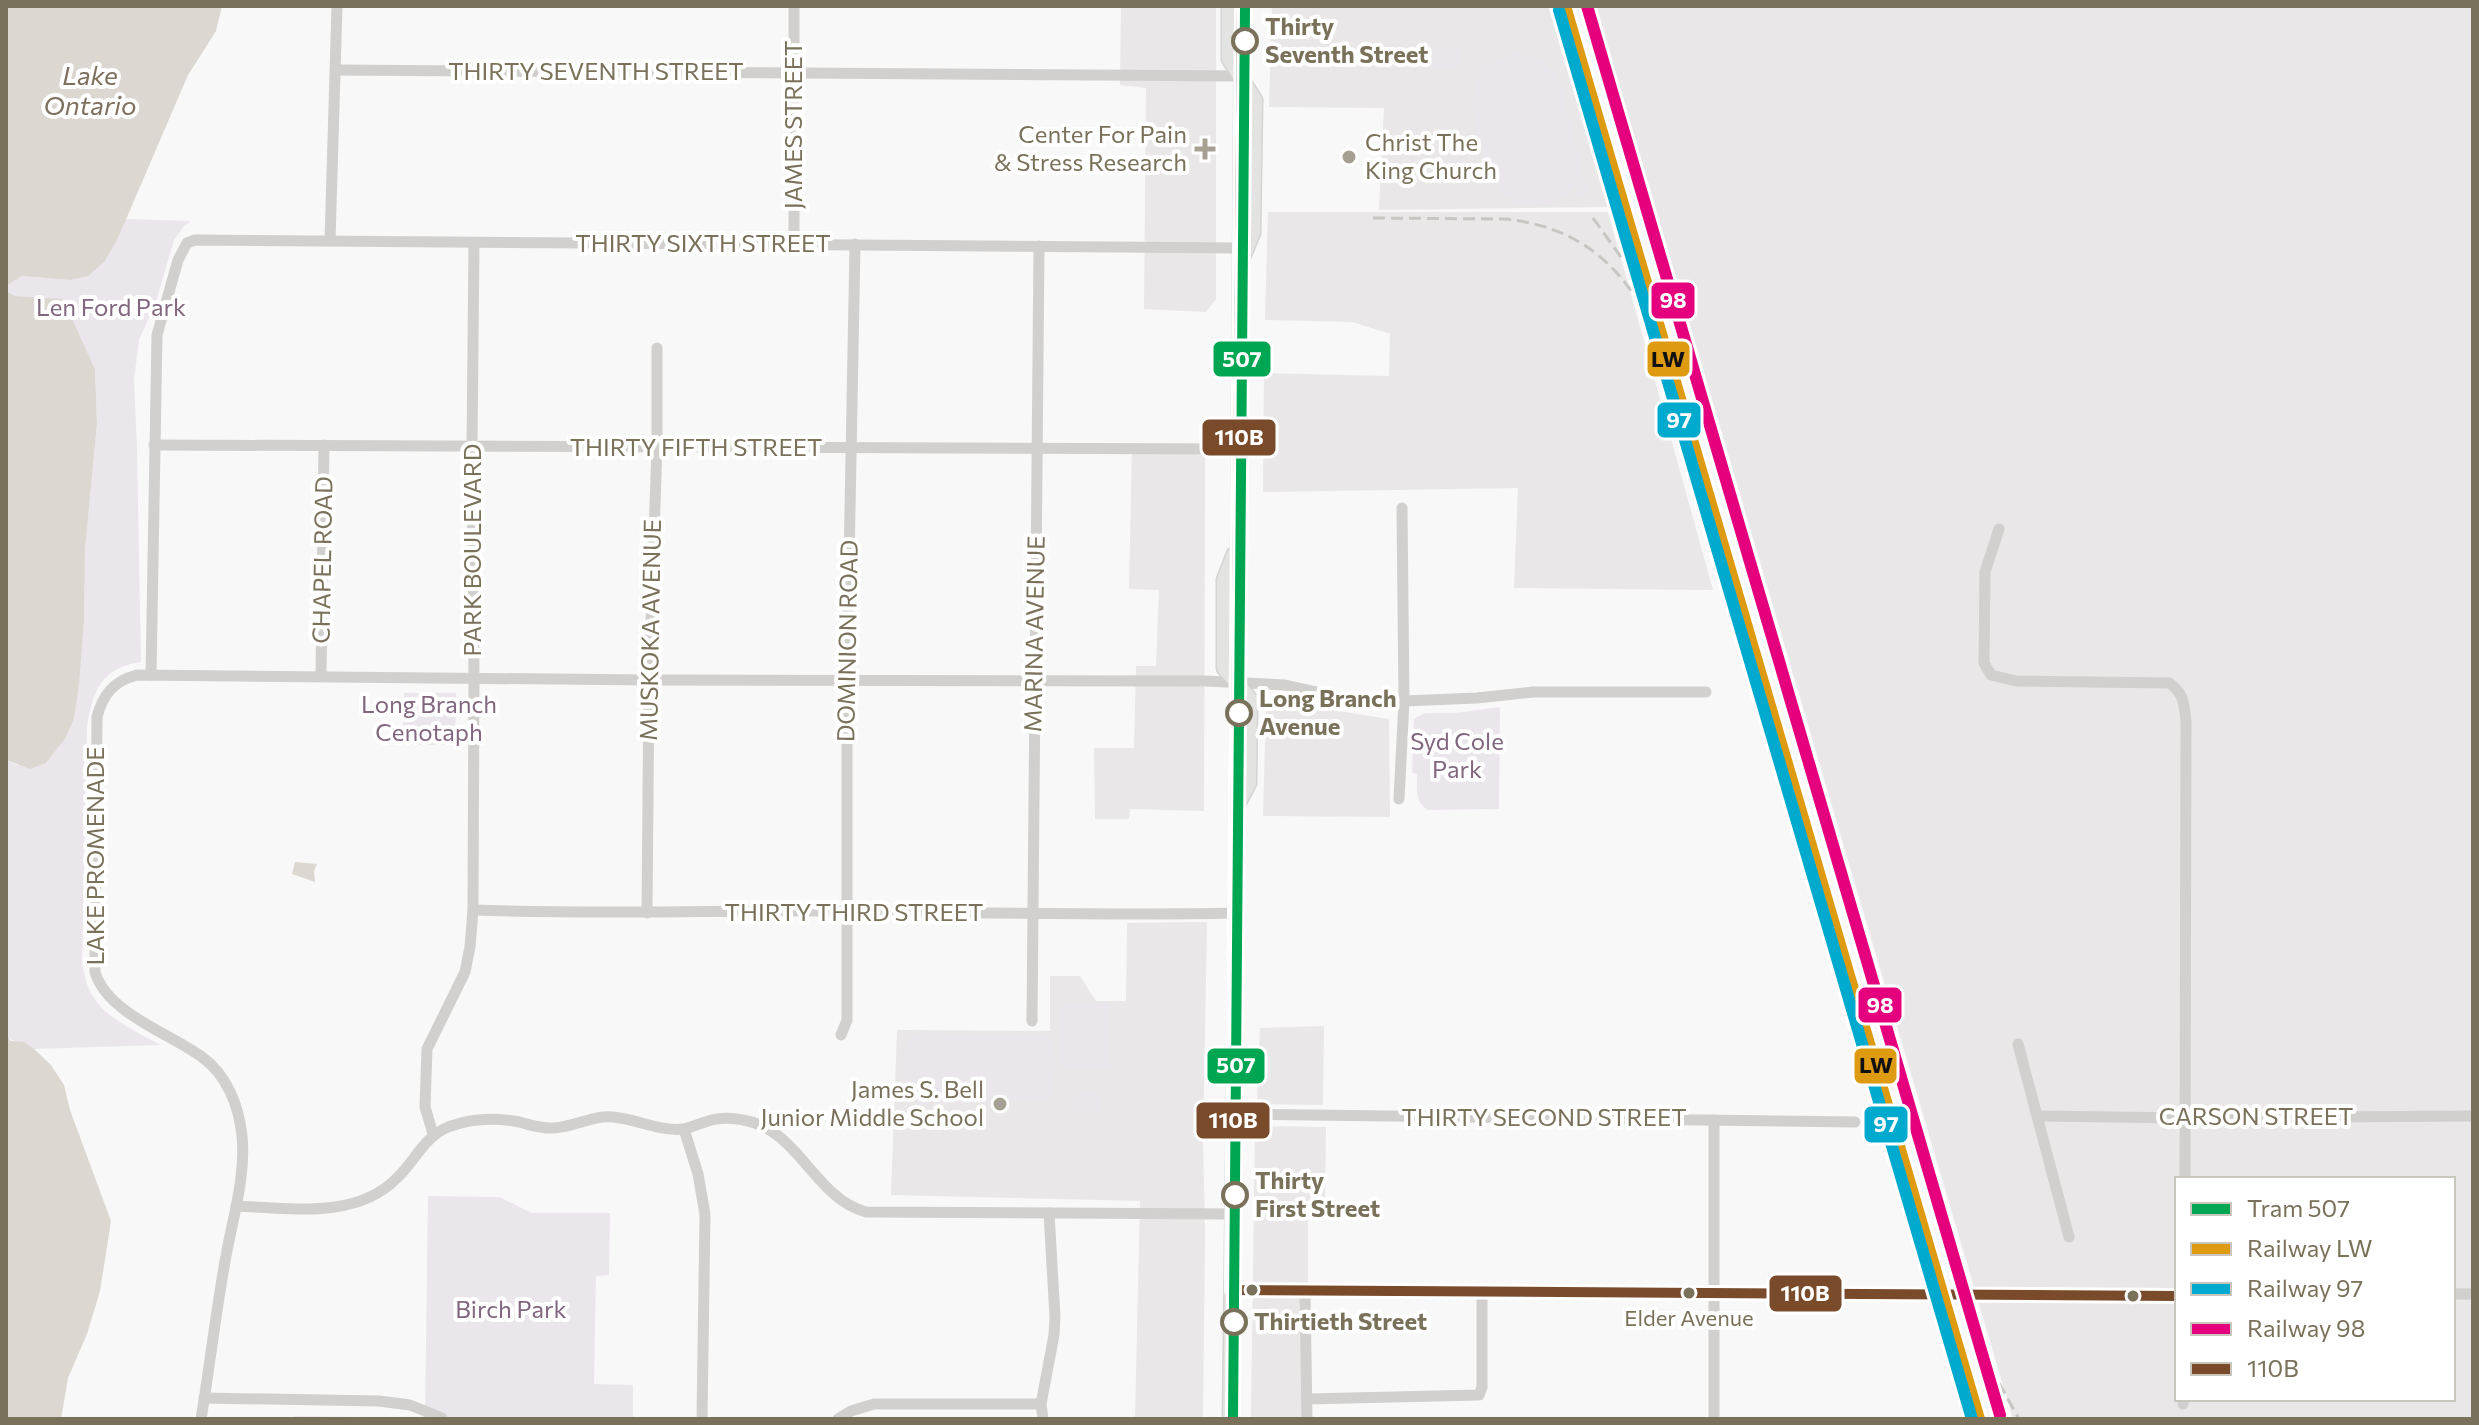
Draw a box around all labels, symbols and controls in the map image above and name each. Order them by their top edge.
place label: Thirty Seventh Street [1265,11,1429,68]
marker: Thirty Seventh Street [1232,28,1258,54]
street label: JAMES STREET [778,41,807,209]
street label: THIRTY SEVENTH STREET [448,56,744,85]
water label: Lake Ontario [43,59,137,120]
place label: Center For Pain & Stress Research [994,119,1187,176]
place label: Christ The King Church [1365,127,1497,184]
marker: Center For Pain & Stress Research [1194,138,1216,160]
marker: Christ The King Church [1340,148,1358,166]
street label: THIRTY SIXTH STREET [575,228,831,257]
line badge: 98 [1650,281,1696,320]
text: 98 [1659,286,1687,313]
park label: Len Ford Park [36,292,186,321]
line badge: 507 [1212,340,1272,378]
line badge: LW [1646,340,1691,378]
text: 507 [1222,345,1262,372]
text: LW [1651,345,1685,372]
line badge: 97 [1656,401,1702,439]
text: 97 [1666,406,1692,433]
line badge: 110B [1201,418,1277,457]
text: 110B [1214,423,1264,450]
street label: THIRTY FIFTH STREET [570,432,822,461]
street label: PARK BOULEVARD [457,444,486,656]
street label: CHAPEL ROAD [306,476,337,644]
street label: MUSKOKA AVENUE [633,519,666,741]
street label: MARINA AVENUE [1017,535,1050,733]
street label: DOMINION ROAD [830,540,863,742]
place label: Long Branch Avenue [1259,683,1397,740]
park label: Long Branch Cenotaph [361,689,497,746]
marker: Long Branch Avenue [1226,700,1252,726]
park label: Syd Cole Park [1410,726,1504,783]
street label: LAKE PROMENADE [80,747,109,965]
street label: THIRTY THIRD STREET [725,897,983,926]
line badge: 98 [1857,986,1903,1024]
text: 98 [1866,991,1894,1018]
line badge: 507 [1206,1047,1266,1085]
line badge: LW [1853,1047,1898,1085]
text: 507 [1216,1051,1256,1078]
text: LW [1859,1051,1893,1078]
place label: James S. Bell Junior Middle School [760,1074,984,1131]
marker: James S. Bell Junior Middle School [991,1095,1009,1113]
line badge: 110B [1195,1101,1271,1140]
street label: CARSON STREET [2159,1101,2353,1130]
street label: THIRTY SECOND STREET [1401,1102,1687,1131]
line badge: 97 [1863,1105,1909,1144]
text: 110B [1208,1106,1258,1133]
text: 97 [1873,1110,1899,1137]
place label: Thirty First Street [1255,1165,1380,1222]
legend [2175,1177,2455,1401]
marker: Thirty First Street [1222,1182,1248,1208]
text: Tram 507 [2247,1193,2350,1222]
text: Railway LW [2247,1233,2372,1262]
text: Railway 97 [2247,1273,2363,1302]
line badge: 110B [1768,1274,1843,1313]
text: 110B [1780,1279,1830,1306]
unlabelled marker [1244,1282,1260,1298]
marker: Elder Avenue [1681,1285,1697,1301]
unlabelled marker [2125,1288,2141,1304]
park label: Birch Park [455,1294,567,1323]
place label: Elder Avenue [1624,1304,1754,1331]
place label: Thirtieth Street [1254,1306,1427,1335]
marker: Thirtieth Street [1221,1309,1247,1335]
text: Railway 98 [2247,1313,2365,1342]
text: 110B [2247,1353,2299,1382]

